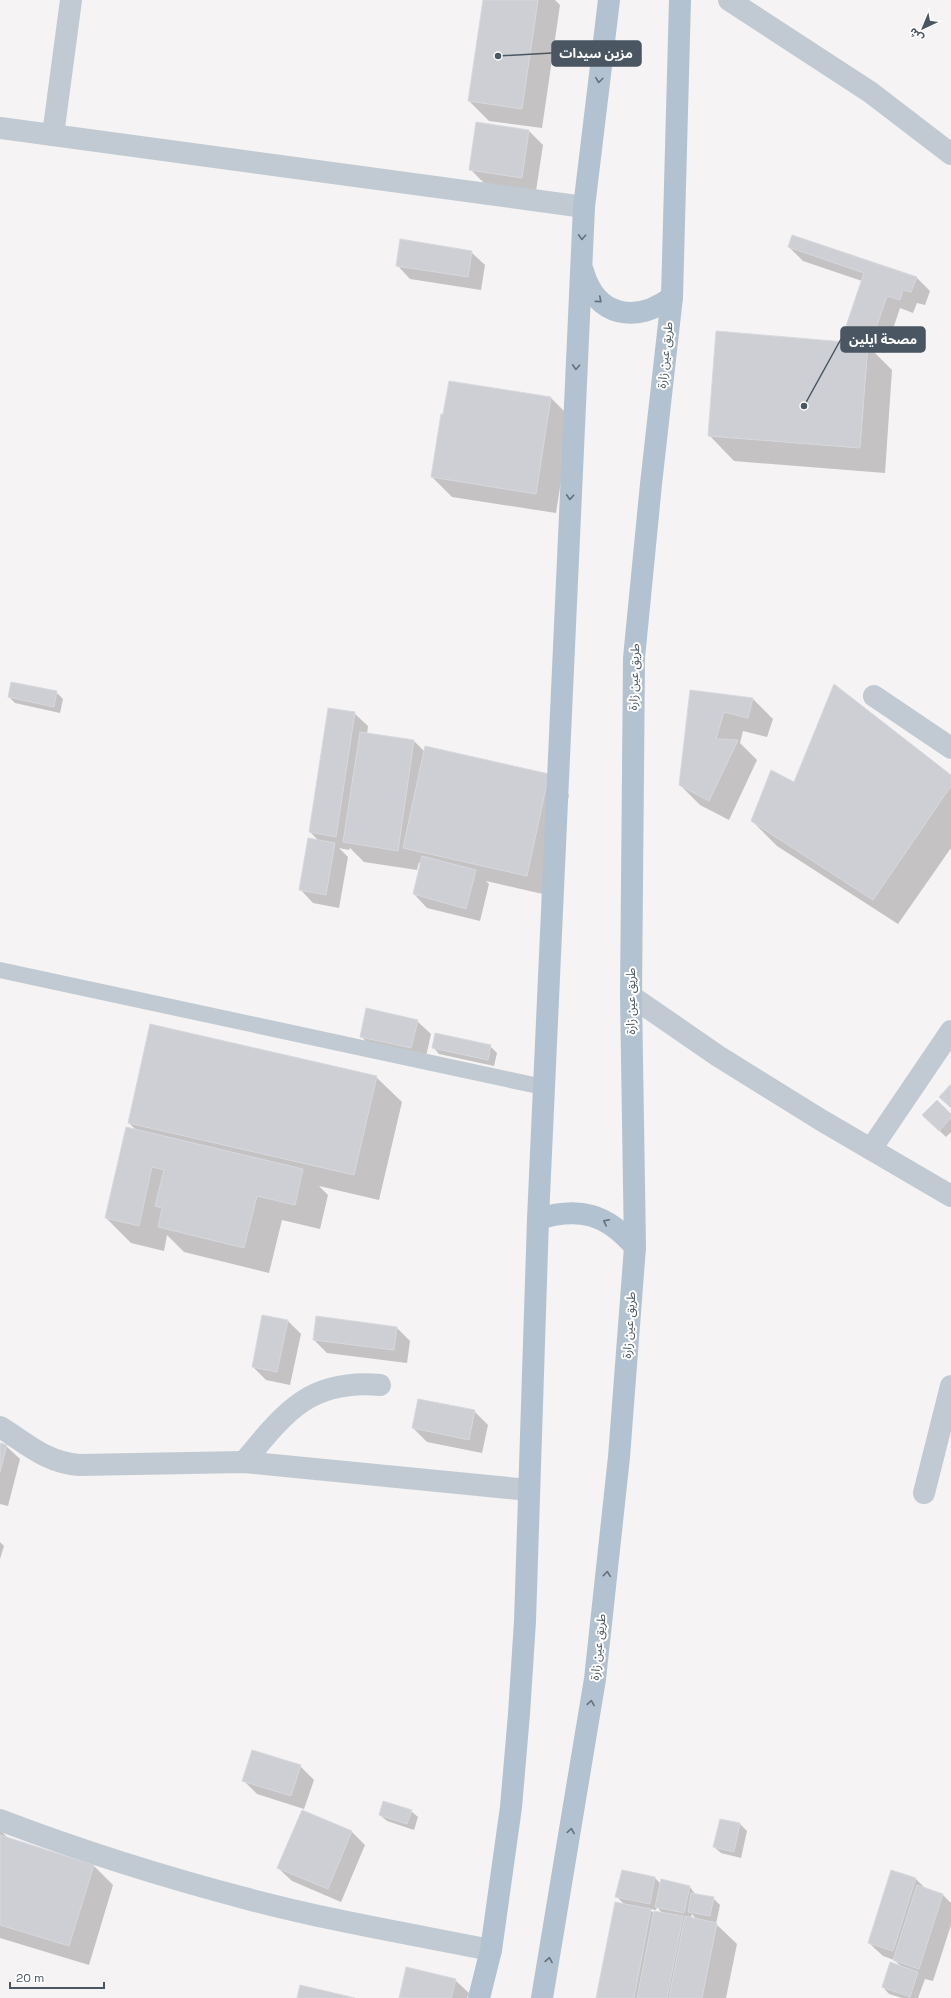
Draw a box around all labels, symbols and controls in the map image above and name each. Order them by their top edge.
north arrow [903,8,943,48]
text: ش [906,25,926,45]
callout: مزين سيدات [552,41,641,66]
text: مزين سيدات [559,45,633,62]
one-way arrow [595,77,604,83]
one-way arrow [578,234,587,240]
one-way arrow [594,295,602,302]
street label: طريق عين زارة [654,321,676,389]
callout: مصحة ايلين [841,327,925,352]
text: مصحة ايلين [849,331,917,348]
one-way arrow [572,364,581,370]
one-way arrow [566,494,575,500]
street label: طريق عين زارة [625,643,643,711]
street label: طريق عين زارة [623,968,639,1035]
one-way arrow [603,1219,610,1227]
street label: طريق عين زارة [619,1291,639,1359]
one-way arrow [602,1571,611,1577]
street label: طريق عين زارة [587,1613,609,1681]
one-way arrow [586,1700,595,1706]
one-way arrow [566,1828,575,1835]
one-way arrow [544,1957,553,1963]
scale bar [10,1964,104,1990]
text: 20 m [16,1970,44,1986]

